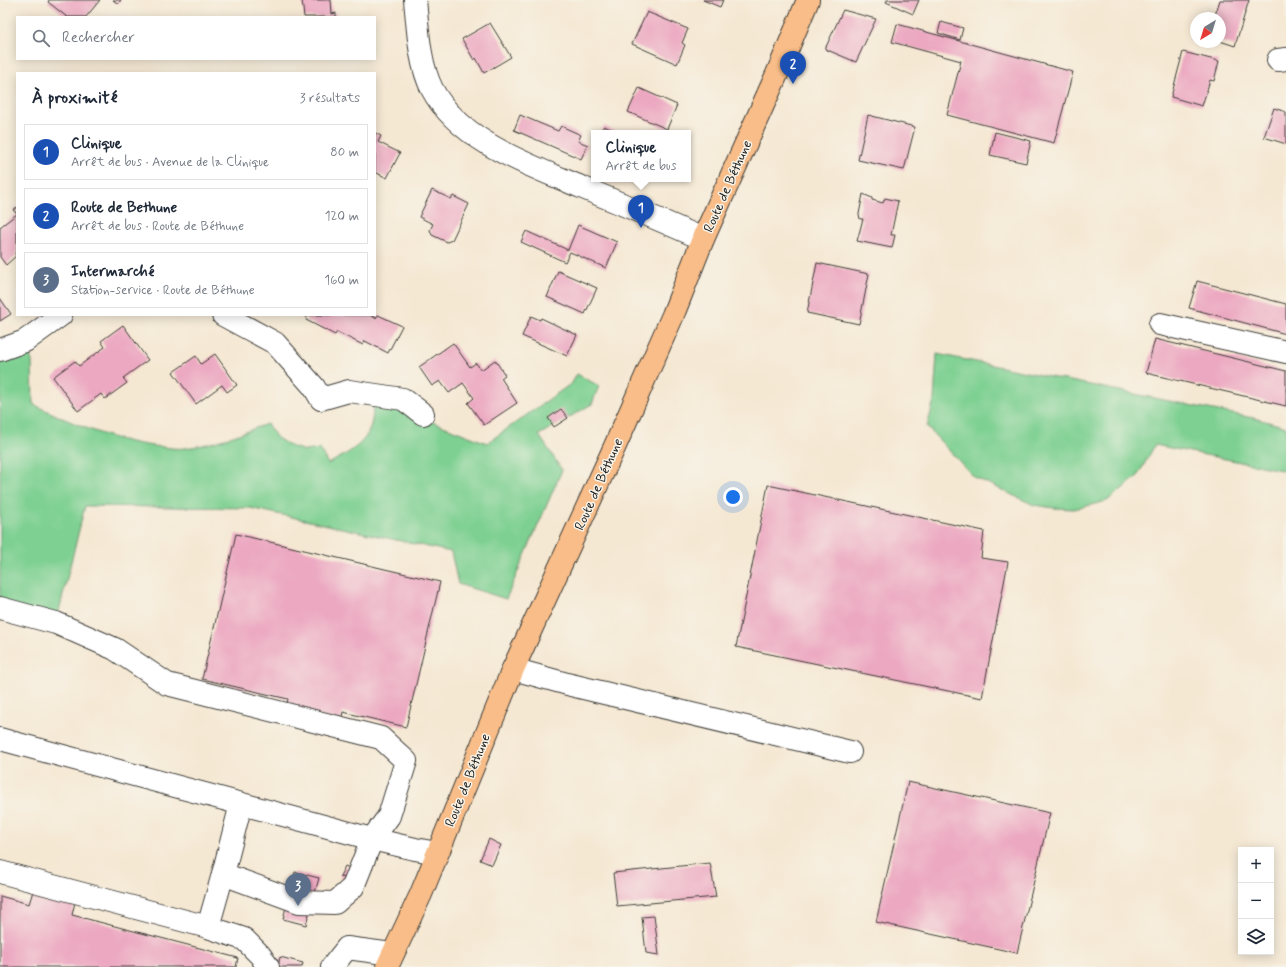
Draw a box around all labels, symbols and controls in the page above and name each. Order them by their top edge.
north arrow [1190,12,1226,48]
search box [16,16,376,60]
icon: search [30,27,52,49]
text: Rechercher [62,28,135,48]
pin: 2 [780,51,806,84]
text: À proximité [32,87,117,109]
text: 3 résultats [300,90,360,107]
popup [591,130,691,182]
text: Clinique [71,134,122,154]
street label: Route de Béthune [700,137,756,235]
text: Clinique [606,138,656,158]
text: 1 [43,144,49,161]
text: 80 m [330,144,359,161]
text: Arrêt de bus · Avenue de la Clinique [71,154,269,171]
text: Arrêt de bus [606,158,676,175]
pin: 1 [628,195,654,228]
text: Route de Bethune [71,198,177,218]
text: 2 [43,208,49,225]
text: 120 m [325,208,359,225]
text: Arrêt de bus · Route de Béthune [71,218,244,235]
text: Intermarché [71,262,154,282]
text: 3 [43,272,49,289]
text: 160 m [324,272,359,289]
text: Station-service · Route de Béthune [71,282,255,299]
street label: Route de Béthune [571,435,627,533]
your location [723,487,743,507]
street label: Route de Béthune [441,731,495,830]
map controls [1238,847,1274,955]
button: + [1238,847,1274,883]
pin: 3 [285,873,311,906]
button: − [1238,883,1274,919]
button: layers [1238,919,1274,955]

